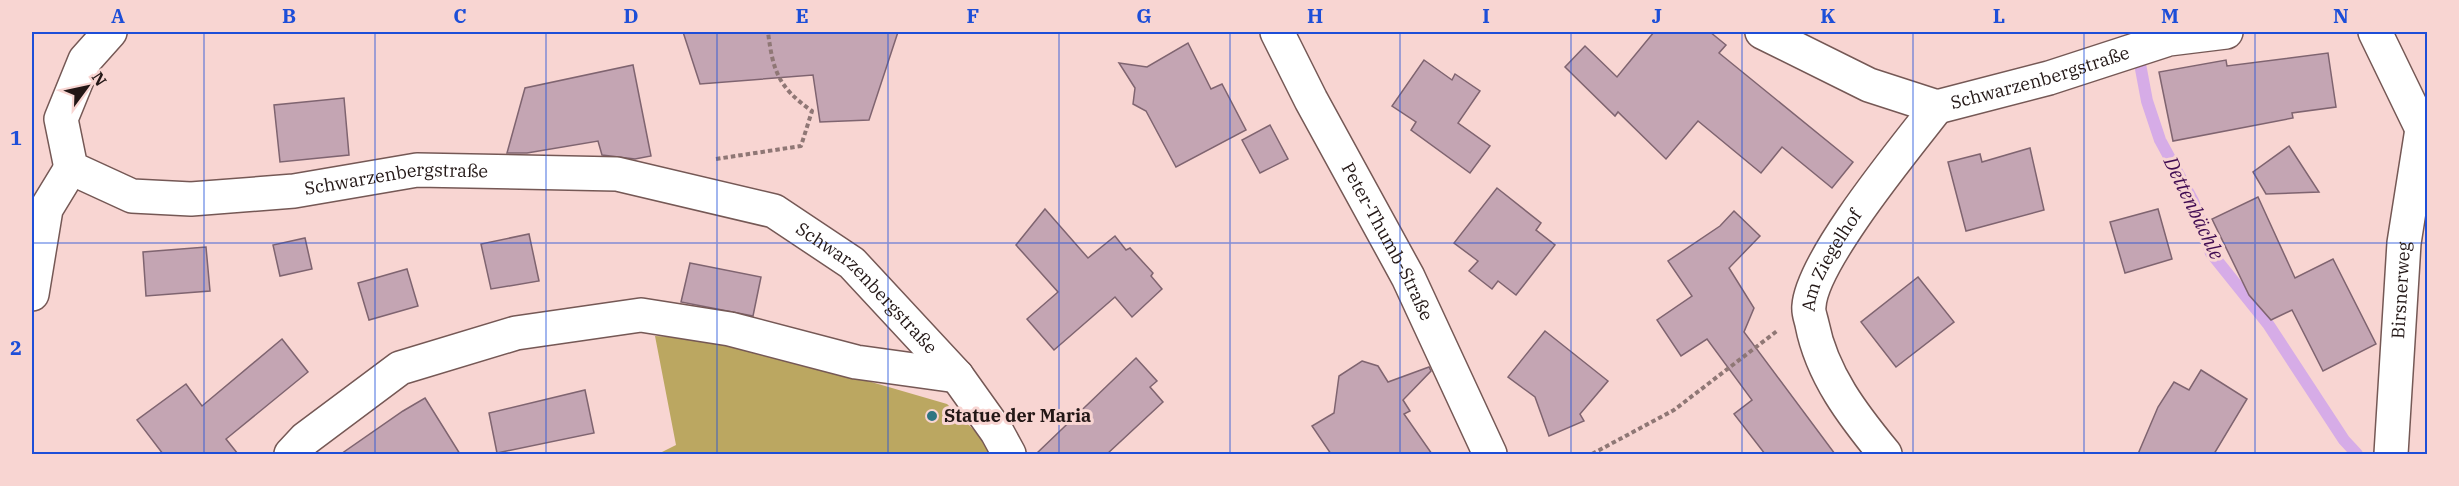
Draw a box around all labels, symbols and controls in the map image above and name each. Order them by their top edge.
text: A [111,2,125,29]
text: B [282,2,296,29]
text: C [453,2,467,29]
text: D [623,2,639,29]
text: E [795,2,809,29]
text: F [967,2,979,29]
text: G [1136,2,1152,29]
text: H [1307,2,1323,29]
text: I [1482,2,1490,29]
text: J [1652,2,1662,29]
text: K [1820,2,1836,29]
text: L [1993,2,2005,29]
text: M [2161,2,2179,29]
text: N [2333,2,2349,29]
street label: Schwarzenbergstraße [1948,41,2132,114]
north arrow [57,57,117,117]
text: N [88,68,111,90]
text: 1 [10,124,22,151]
water label: Dettenbächle [2157,151,2231,264]
street label: Schwarzenbergstraße [302,158,488,200]
street label: Peter-Thumb-Straße [1337,158,1439,324]
street label: Am Ziegelhof [1797,203,1868,312]
street label: Schwarzenbergstraße [792,217,942,358]
street label: Birsnerweg [2386,241,2415,340]
text: 2 [10,334,22,361]
place label: Statue der Maria [944,404,1091,427]
marker: Statue der Maria [925,409,939,423]

